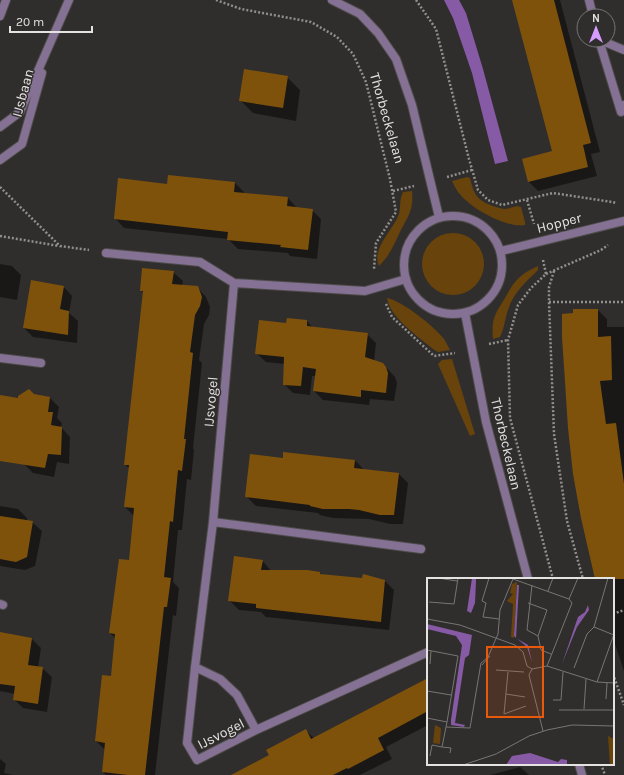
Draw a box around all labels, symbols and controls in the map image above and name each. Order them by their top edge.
scale bar [10,8,92,34]
north arrow [576,8,616,48]
text: N [592,12,600,25]
text: 20 m [16,15,44,29]
street label: IJsbaan [8,67,38,119]
street label: Thorbeckelaan [366,71,408,165]
street label: Hopper [535,209,584,237]
street label: IJsvogel [200,376,222,428]
street label: Thorbeckelaan [487,396,525,492]
inset map [427,578,614,765]
street label: IJsvogel [195,715,247,753]

